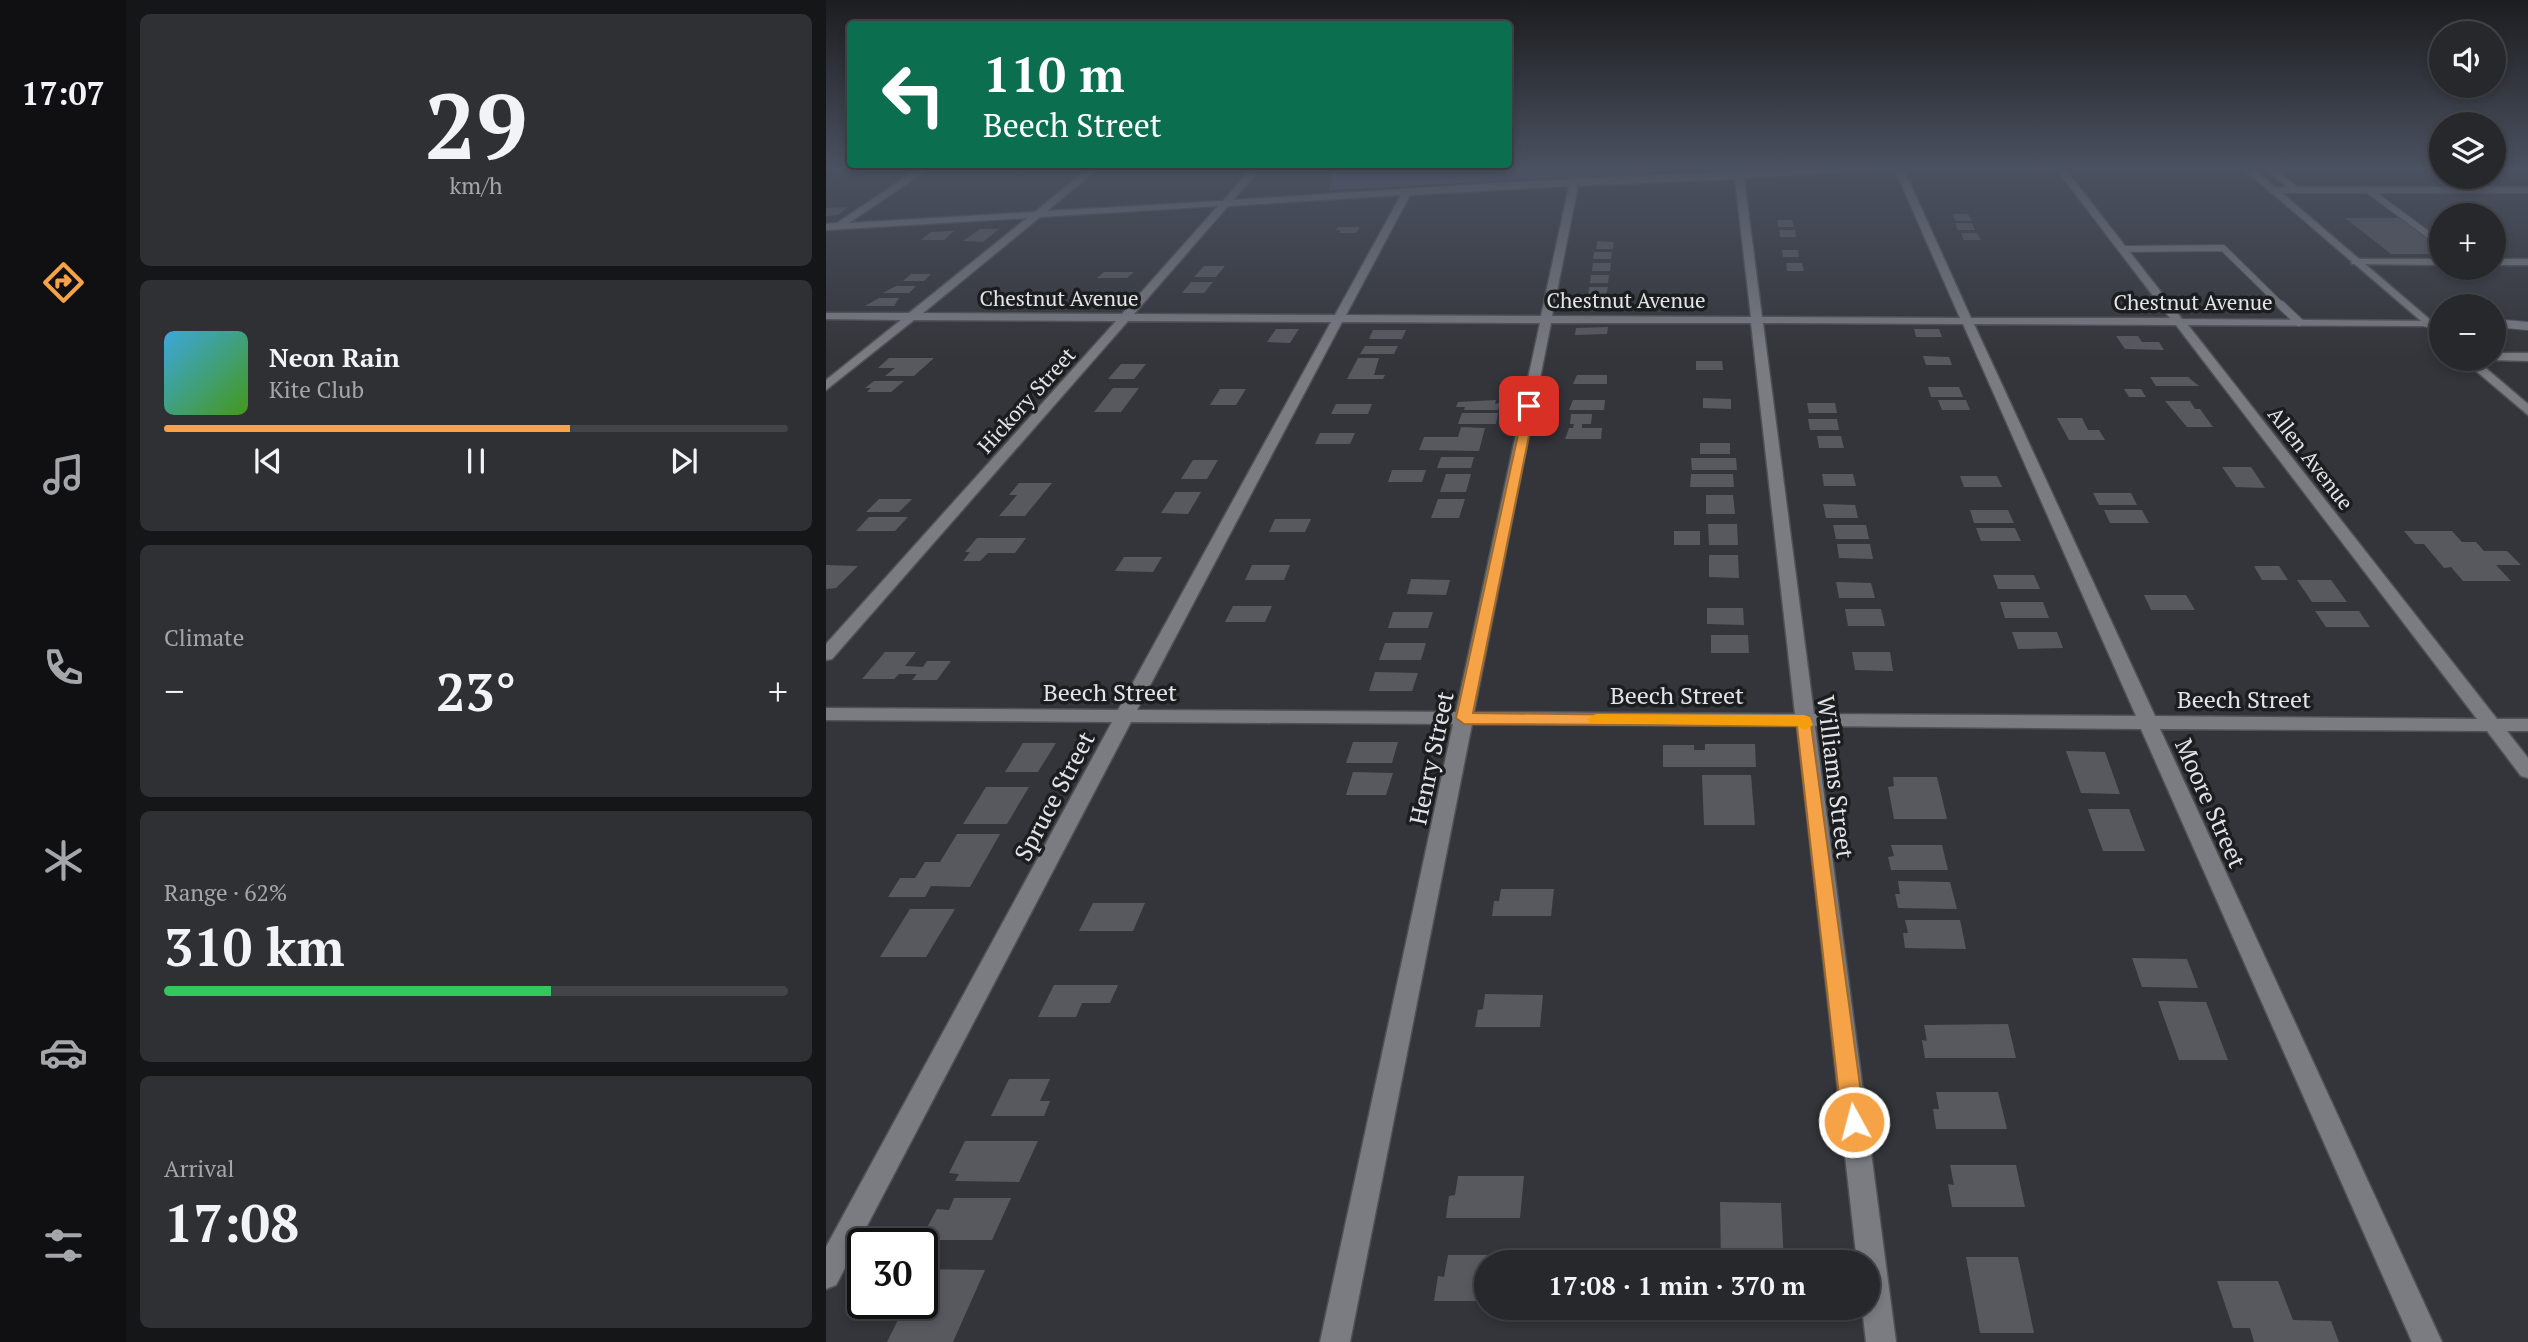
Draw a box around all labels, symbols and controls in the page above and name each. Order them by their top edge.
map controls [2429,21,2506,371]
button: sound [2429,21,2506,98]
text: 110 m [983,41,1125,106]
icon: left [868,49,959,140]
text: 29 [425,64,527,185]
text: 17:07 [21,72,105,114]
text: Beech Street [983,104,1162,146]
button: layers [2429,112,2506,189]
text: km/h [449,170,503,201]
button: + [2429,203,2506,280]
icon: directions [39,258,88,307]
street label: Chestnut Avenue [979,284,1139,312]
street label: Chestnut Avenue [1546,286,1706,314]
street label: Chestnut Avenue [2113,288,2273,316]
button: − [2429,294,2506,371]
text: Neon Rain [269,340,400,374]
street label: Hickory Street [971,341,1081,459]
text: Kite Club [269,374,364,405]
pin [1499,376,1559,436]
icon: arrive [1510,387,1548,425]
street label: Allen Avenue [2262,401,2360,515]
icon: previous [249,442,287,480]
icon: pause [457,442,495,480]
icon: next [665,442,703,480]
icon: music [39,450,88,499]
text: Climate [164,622,244,653]
icon: phone [39,643,88,692]
text: 23° [436,657,516,726]
text: − [164,666,184,716]
text: + [768,666,788,716]
street label: Beech Street [1043,676,1177,708]
street label: Beech Street [1610,679,1744,711]
street label: Beech Street [2177,683,2311,715]
street label: Henry Street [1401,688,1461,828]
street label: Williams Street [1810,693,1862,861]
street label: Spruce Street [1007,726,1102,866]
street label: Moore Street [2168,733,2254,873]
icon: climate [39,836,88,885]
text: Range · 62% [164,877,287,908]
text: 310 km [164,912,345,981]
icon: car [39,1028,88,1077]
position arrow [1817,1085,1891,1159]
text: Arrival [164,1153,235,1184]
text: 17:08 [164,1188,299,1257]
icon: filters [39,1221,88,1270]
speed limit sign: 30 [847,1228,938,1319]
text: 17:08 · 1 min · 370 m [1548,1268,1806,1302]

